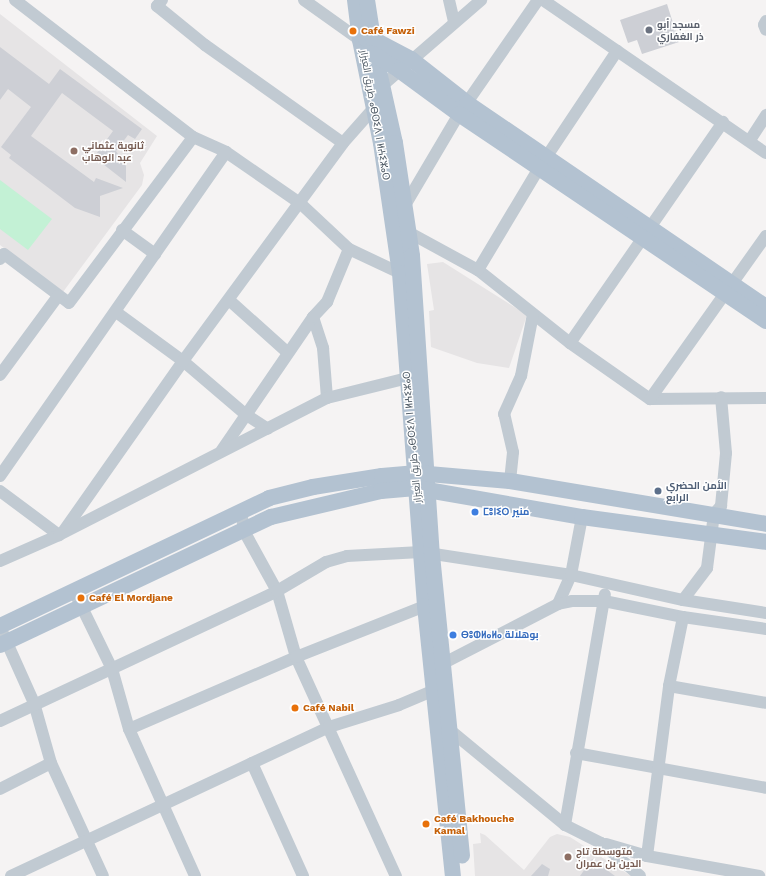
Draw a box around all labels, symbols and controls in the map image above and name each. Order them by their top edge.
place label: مسجد أبو ذر الغفاري [657,18,704,42]
place label: Café Fawzi [361,25,415,37]
marker: مسجد أبو ذر الغفاري [644,25,654,35]
marker: Café Fawzi [348,26,358,36]
street label: طريق العيزار ⴰⴱⵔⵉⴷ ⵏ ⵍⵄⵉⵣⴰⵔ [358,49,392,181]
place label: ثانوية عثماني عبد الوهاب [82,139,144,162]
marker: ثانوية عثماني عبد الوهاب [69,146,79,156]
street label: طريق العيزار ⴰⴱⵔⵉⴷ ⵏ ⵍⵄⵉⵣⴰⵔ [400,371,424,503]
place label: الأمن الحضري الرابع [666,479,727,502]
marker: الأمن الحضري الرابع [653,486,663,496]
place label: ⵎⵓⵏⵉⵔ منير [483,506,529,518]
marker: ⵎⵓⵏⵉⵔ منير [470,507,480,517]
place label: Café El Mordjane [89,592,173,604]
marker: Café El Mordjane [76,593,86,603]
place label: ⴱⵓⵀⵍⴰⵍⴰ بوهلالة [461,629,539,641]
marker: ⴱⵓⵀⵍⴰⵍⴰ بوهلالة [448,630,458,640]
place label: Café Nabil [303,702,354,714]
marker: Café Nabil [290,703,300,713]
place label: Café Bakhouche Kamal [434,812,514,836]
marker: Café Bakhouche Kamal [421,819,431,829]
place label: متوسطة تاج الدين بن عمران [576,845,641,868]
marker: متوسطة تاج الدين بن عمران [563,852,573,862]

